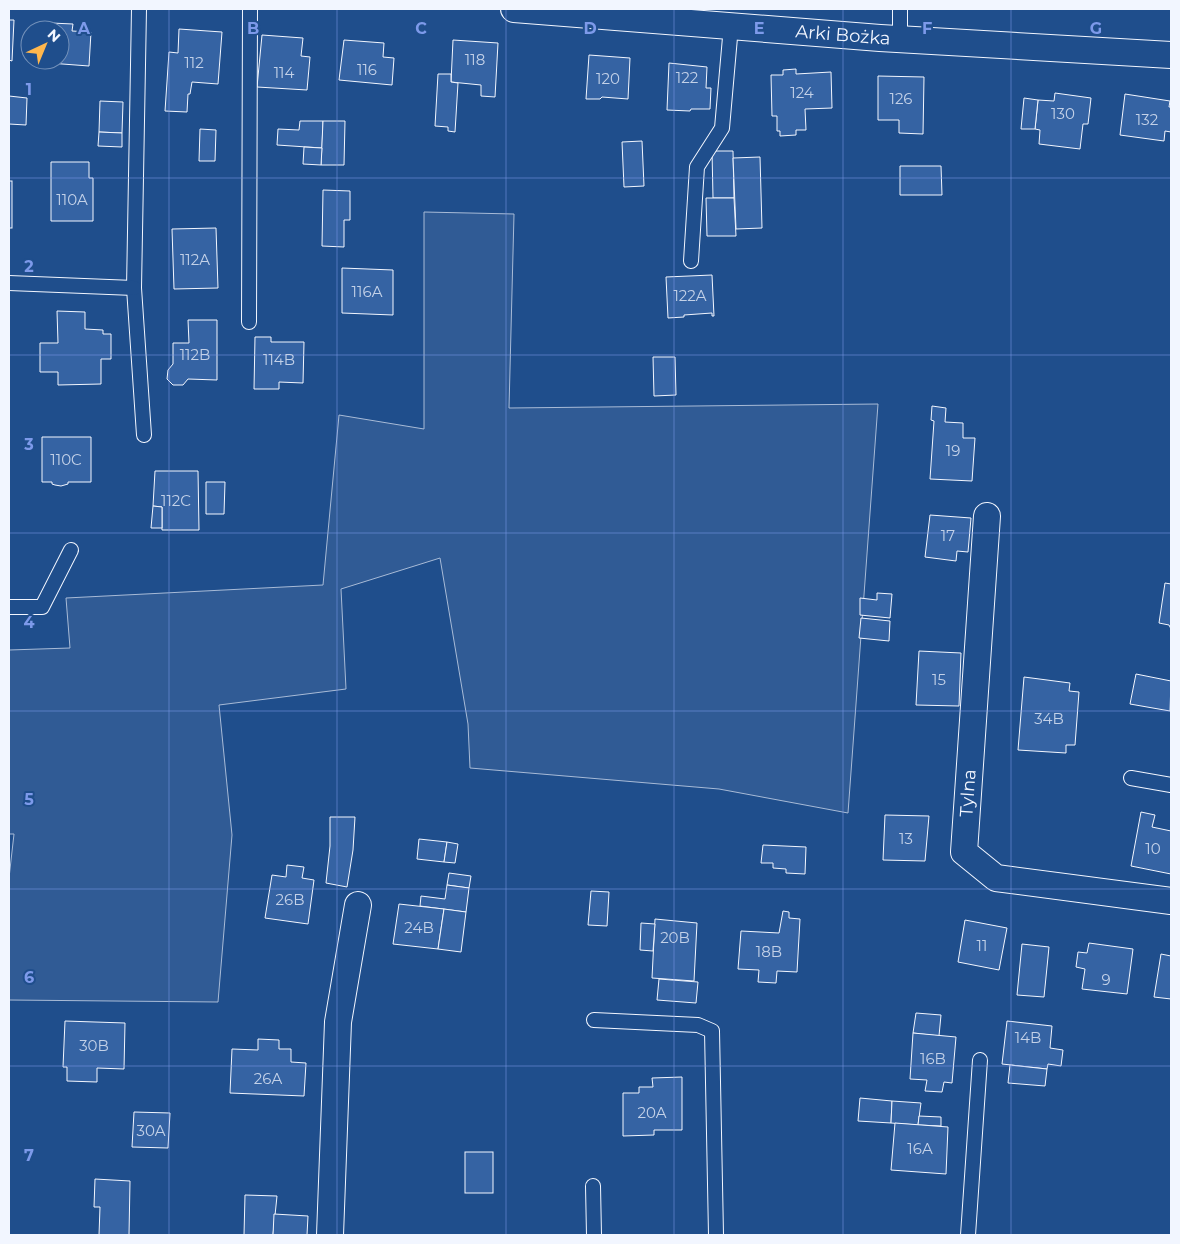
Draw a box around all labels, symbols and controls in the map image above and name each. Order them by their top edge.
text: A [77,19,91,38]
text: B [247,19,259,38]
text: C [415,19,427,38]
text: D [583,19,597,38]
text: E [754,19,764,38]
text: F [922,19,932,38]
text: G [1090,19,1102,38]
north arrow [20,20,70,70]
street label: Arki Bożka [795,20,891,50]
text: N [44,25,64,46]
house number: 118 [465,50,485,69]
house number: 112 [184,53,204,72]
house number: 116 [357,60,377,79]
house number: 114 [274,63,294,82]
house number: 122 [676,68,698,87]
house number: 120 [596,69,620,88]
text: 1 [26,80,32,99]
house number: 124 [790,83,814,102]
house number: 126 [889,89,913,108]
house number: 130 [1051,104,1075,123]
house number: 132 [1136,110,1158,129]
house number: 110A [56,190,88,209]
house number: 112A [180,250,210,269]
text: 2 [24,257,34,276]
house number: 116A [352,282,383,301]
house number: 122A [673,286,707,305]
house number: 112B [180,345,210,364]
house number: 114B [263,350,295,369]
text: 3 [23,435,34,454]
house number: 19 [946,441,960,460]
house number: 110C [50,450,82,469]
house number: 112C [161,491,191,510]
house number: 17 [941,526,955,545]
text: 4 [23,613,35,632]
house number: 15 [932,670,946,689]
house number: 34B [1034,709,1064,728]
street label: Tylna [955,768,981,818]
text: 5 [24,790,34,809]
house number: 13 [899,829,913,848]
house number: 10 [1145,839,1161,858]
house number: 26B [276,890,304,909]
house number: 24B [404,918,434,937]
house number: 20B [660,928,690,947]
house number: 11 [977,936,987,955]
house number: 18B [756,942,782,961]
text: 6 [24,968,34,987]
house number: 9 [1101,970,1111,989]
house number: 14B [1015,1028,1041,1047]
house number: 30B [79,1036,109,1055]
house number: 16B [920,1049,946,1068]
house number: 26A [254,1069,282,1088]
house number: 20A [637,1103,667,1122]
house number: 30A [136,1121,166,1140]
house number: 16A [907,1139,933,1158]
text: 7 [24,1146,34,1165]

